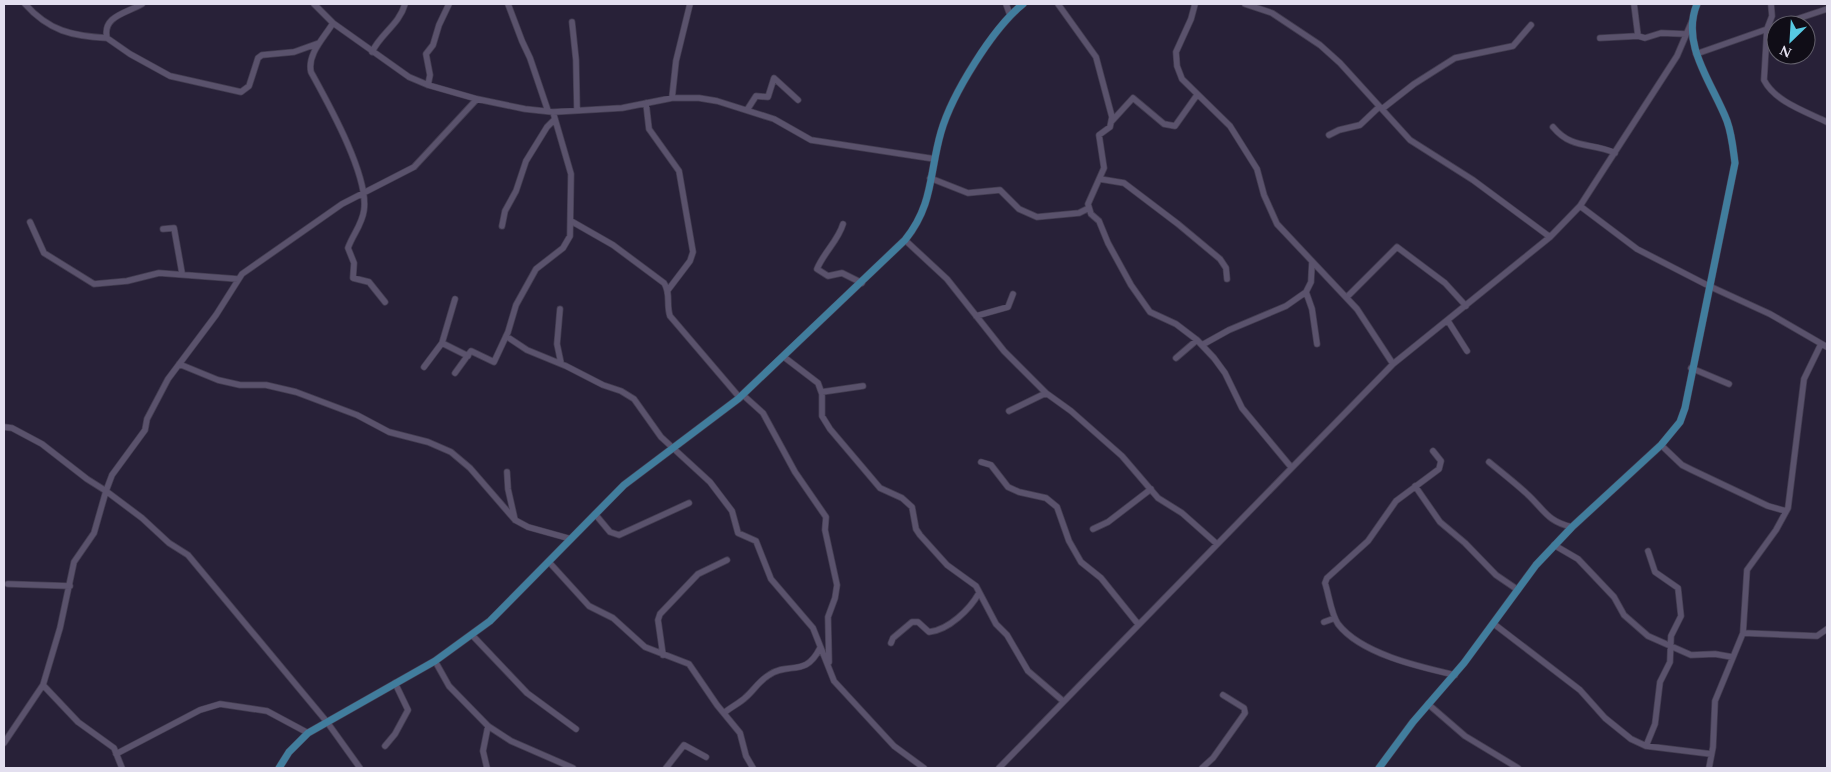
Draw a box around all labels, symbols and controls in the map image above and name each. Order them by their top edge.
north arrow [1766,15,1816,65]
text: N [1776,39,1795,63]

